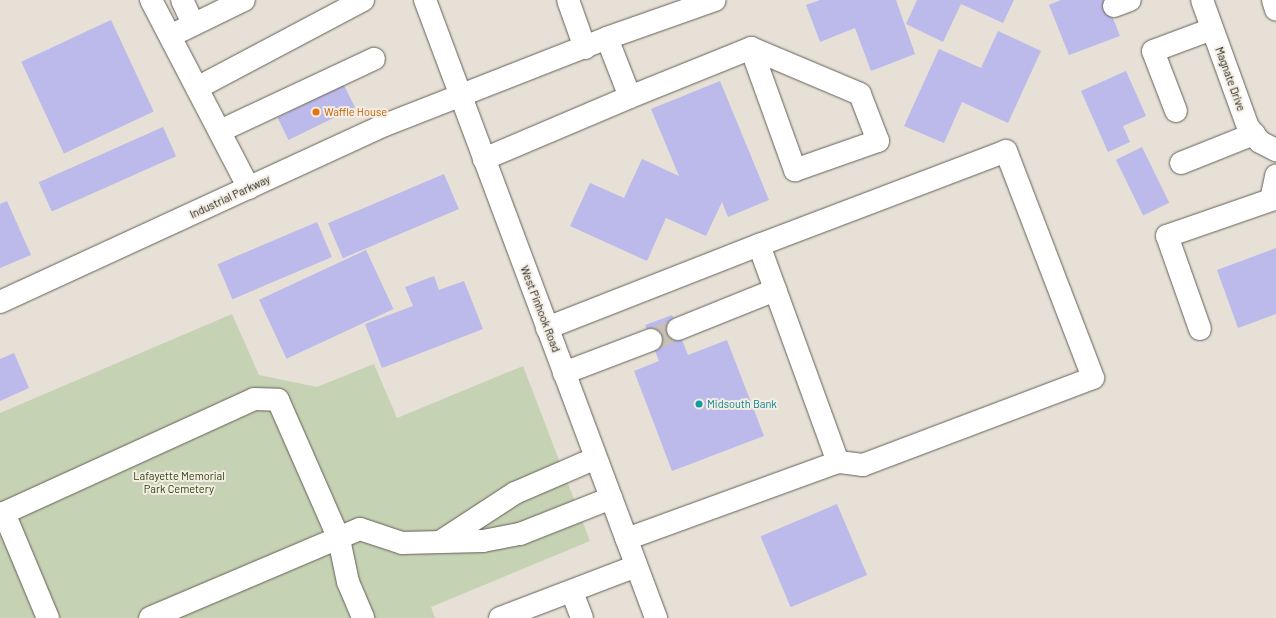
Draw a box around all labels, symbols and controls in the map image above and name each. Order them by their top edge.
street label: Magnate Drive [1212,45,1248,113]
place label: Waffle House [324,105,387,119]
marker: Waffle House [311,107,321,117]
street label: Industrial Parkway [188,173,272,221]
street label: West Pinhook Road [517,264,563,354]
place label: Midsouth Bank [707,397,777,411]
marker: Midsouth Bank [694,399,704,409]
park label: Lafayette Memorial Park Cemetery [133,470,225,496]

